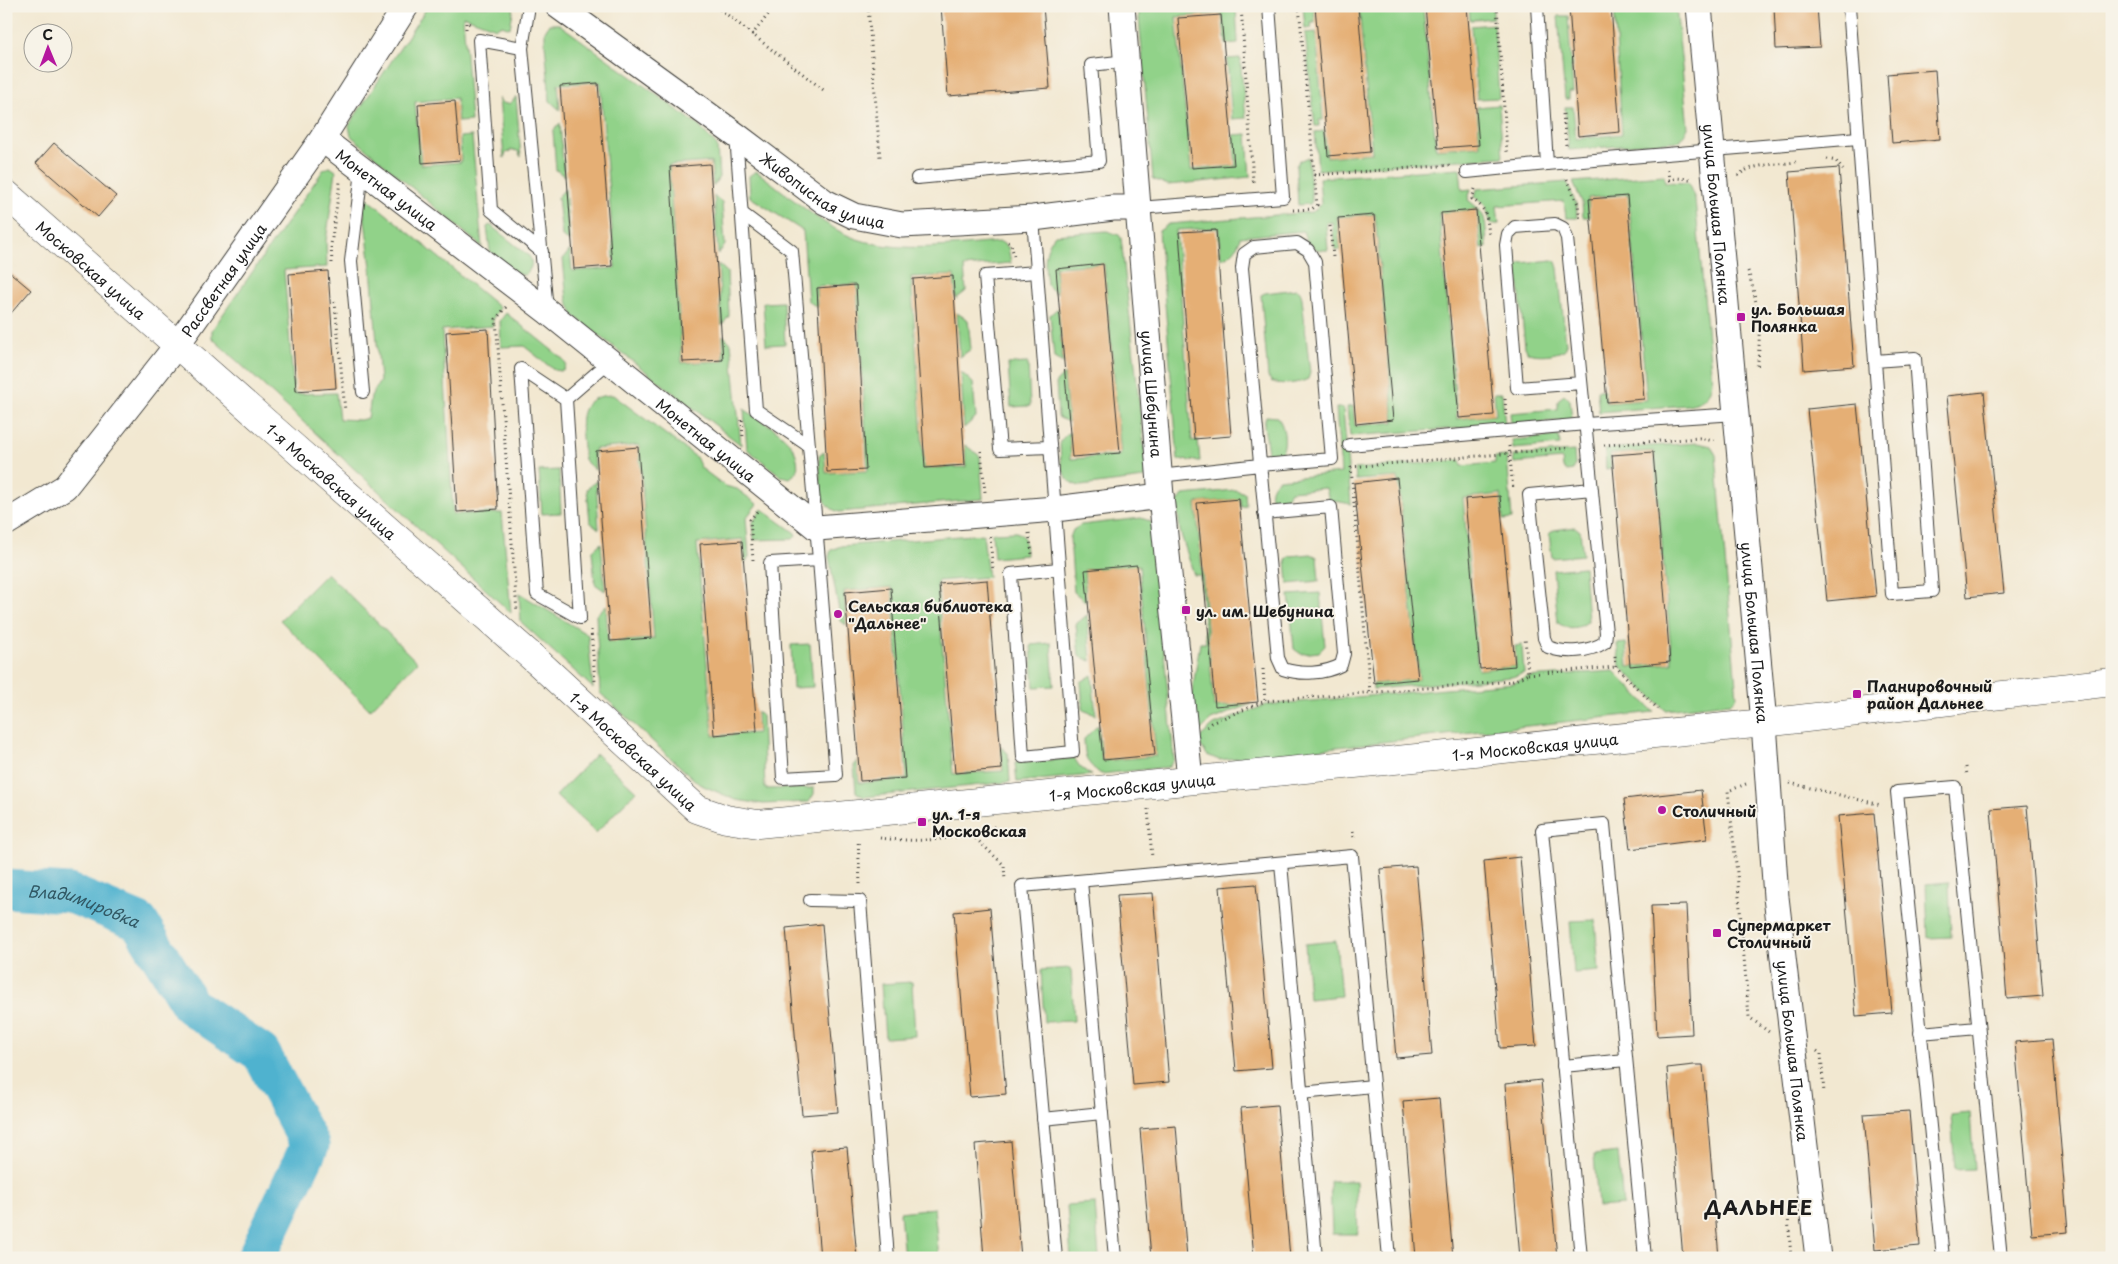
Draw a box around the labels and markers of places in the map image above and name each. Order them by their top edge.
place label: ул. Большая Полянка [1751,297,1845,337]
marker: ул. Большая Полянка [1735,311,1747,323]
place label: Сельская библиотека "Дальнее" [848,594,1013,634]
place label: ул. им. Шебунина [1196,599,1335,622]
marker: ул. им. Шебунина [1180,604,1192,616]
marker: Сельская библиотека "Дальнее" [832,608,844,620]
place label: Планировочный район Дальнее [1867,674,1993,714]
marker: Планировочный район Дальнее [1851,688,1863,700]
place label: Столичный [1672,799,1756,822]
place label: ул. 1-я Московская [932,802,1027,842]
marker: Столичный [1656,804,1668,816]
marker: ул. 1-я Московская [916,816,928,828]
place label: Супермаркет Столичный [1727,913,1832,953]
marker: Супермаркет Столичный [1711,927,1723,939]

